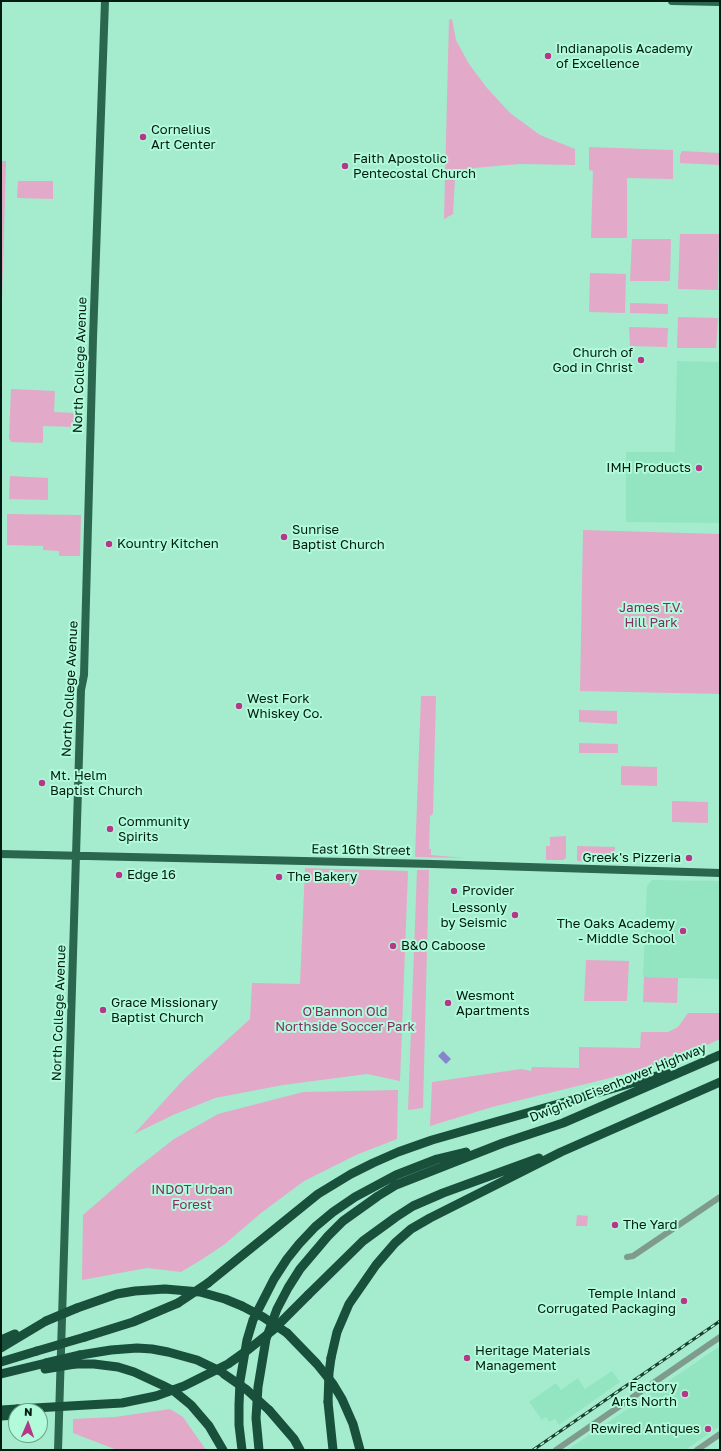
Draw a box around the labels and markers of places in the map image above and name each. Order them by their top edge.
place label: Indianapolis Academy of Excellence [556,41,693,72]
marker: Indianapolis Academy of Excellence [543,51,553,61]
place label: Cornelius Art Center [151,122,216,153]
marker: Cornelius Art Center [138,132,148,142]
place label: Faith Apostolic Pentecostal Church [353,151,476,182]
marker: Faith Apostolic Pentecostal Church [340,161,350,171]
place label: Church of God in Christ [553,345,633,376]
marker: Church of God in Christ [636,355,646,365]
place label: IMH Products [606,460,691,476]
marker: IMH Products [694,463,704,473]
place label: Sunrise Baptist Church [292,522,385,553]
marker: Sunrise Baptist Church [279,532,289,542]
place label: Kountry Kitchen [117,536,219,552]
marker: Kountry Kitchen [104,539,114,549]
place label: West Fork Whiskey Co. [247,691,323,722]
marker: West Fork Whiskey Co. [234,701,244,711]
place label: Mt. Helm Baptist Church [50,768,143,799]
marker: Mt. Helm Baptist Church [37,778,47,788]
place label: Community Spirits [118,814,190,845]
marker: Community Spirits [105,824,115,834]
place label: Greek's Pizzeria [582,850,681,866]
marker: Greek's Pizzeria [684,853,694,863]
place label: Edge 16 [127,867,176,883]
place label: The Bakery [287,869,357,885]
marker: Edge 16 [114,870,124,880]
marker: The Bakery [274,872,284,882]
place label: Provider [462,883,514,899]
marker: Provider [449,886,459,896]
place label: Lessonly by Seismic [440,900,507,931]
marker: Lessonly by Seismic [510,910,520,920]
place label: The Oaks Academy - Middle School [557,916,675,947]
marker: The Oaks Academy - Middle School [678,926,688,936]
place label: B&O Caboose [401,938,485,954]
marker: B&O Caboose [388,941,398,951]
place label: Wesmont Apartments [456,988,530,1019]
place label: Grace Missionary Baptist Church [111,995,218,1026]
marker: Wesmont Apartments [443,998,453,1008]
marker: Grace Missionary Baptist Church [98,1005,108,1015]
place label: The Yard [623,1217,677,1233]
marker: The Yard [610,1220,620,1230]
place label: Temple Inland Corrugated Packaging [537,1286,676,1317]
marker: Temple Inland Corrugated Packaging [679,1296,689,1306]
place label: Heritage Materials Management [475,1343,590,1374]
marker: Heritage Materials Management [462,1353,472,1363]
place label: Factory Arts North [611,1379,677,1410]
marker: Factory Arts North [680,1389,690,1399]
place label: Rewired Antiques [591,1421,700,1437]
marker: Rewired Antiques [703,1424,713,1434]

